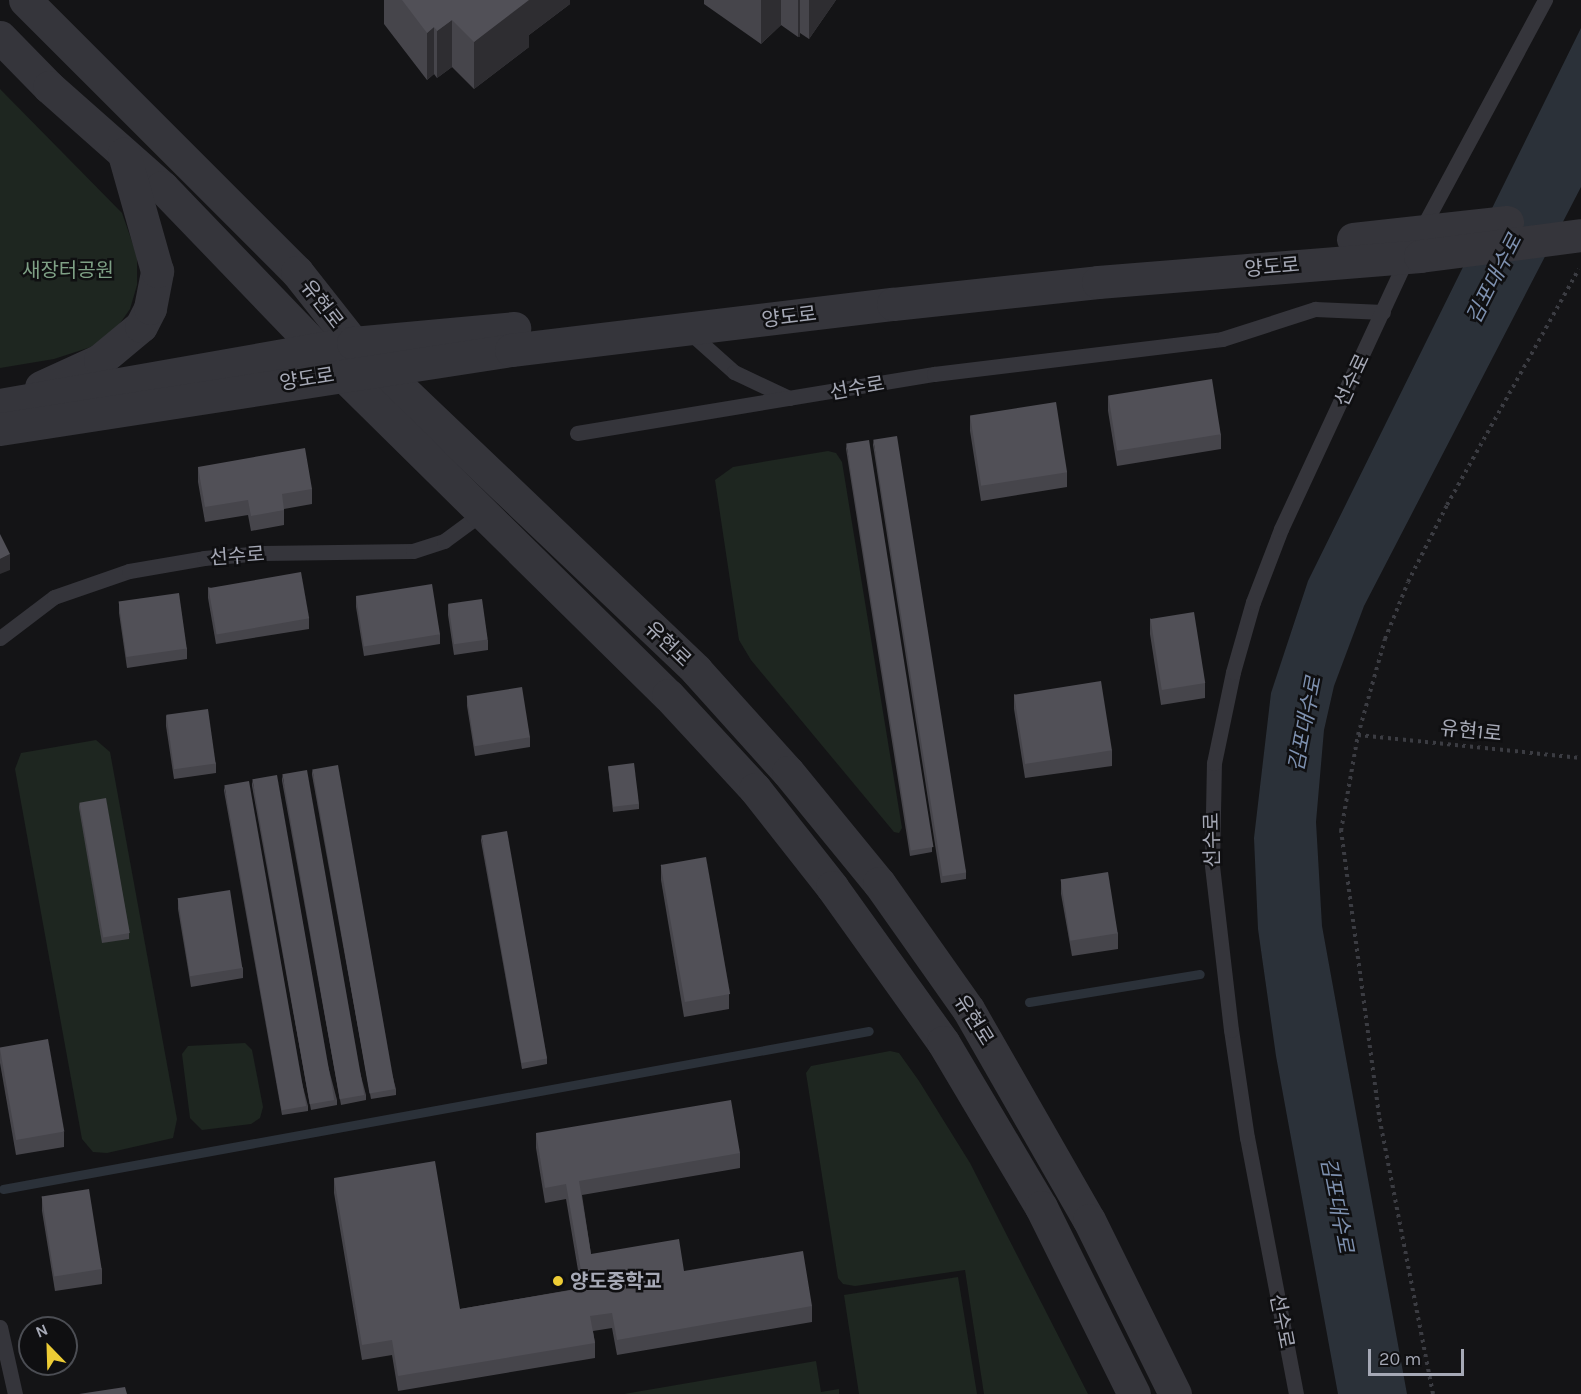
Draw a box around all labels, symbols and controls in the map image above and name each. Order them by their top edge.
water label: 김포대수로 [1461,230,1527,328]
street label: 양도로 [1243,253,1301,281]
park label: 새장터공원 [22,258,114,282]
street label: 유현로 [296,275,348,333]
street label: 양도로 [760,302,818,332]
street label: 선수로 [1329,350,1375,410]
street label: 양도로 [278,363,336,395]
street label: 선수로 [828,371,886,405]
street label: 선수로 [209,542,265,570]
street label: 유현로 [640,616,696,672]
water label: 김포대수로 [1283,674,1327,774]
street label: 유현1로 [1439,716,1503,746]
street label: 선수로 [1200,812,1224,868]
street label: 유현로 [949,990,999,1050]
water label: 김포대수로 [1315,1155,1359,1255]
place label: 양도중학교 [570,1269,662,1293]
marker: 양도중학교 [551,1274,565,1288]
street label: 선수로 [1265,1292,1299,1350]
north arrow [18,1316,78,1376]
text: N [33,1320,51,1342]
scale bar [1371,1337,1467,1375]
text: 20 m [1379,1348,1421,1370]

